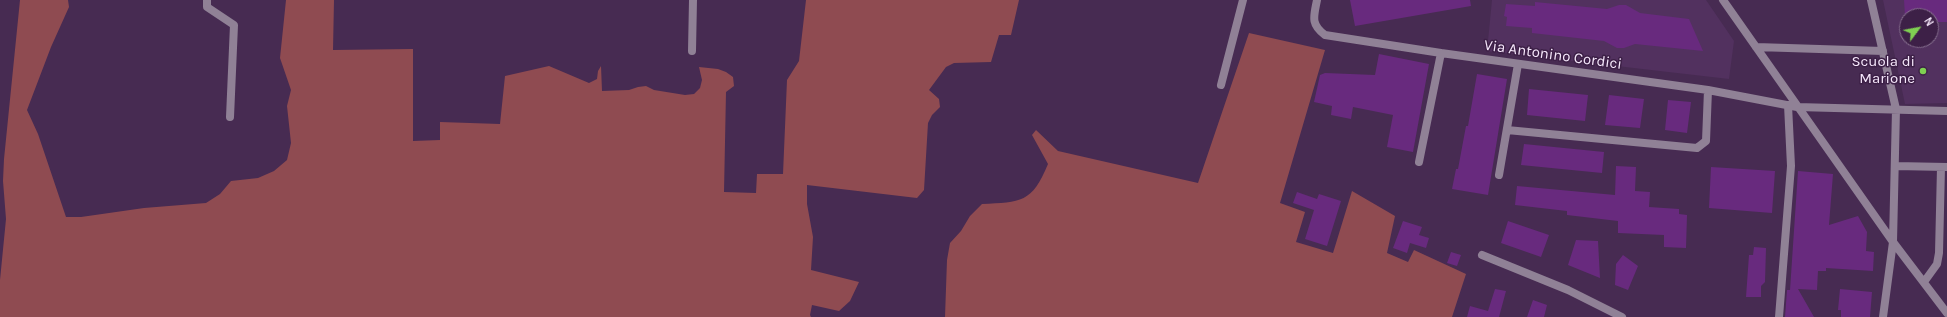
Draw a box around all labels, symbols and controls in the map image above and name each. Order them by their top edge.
north arrow [1899,8,1939,48]
text: N [1921,15,1936,29]
street label: Via Antonino Cordici [1483,36,1623,74]
place label: Scuola di Marione [1852,53,1915,88]
marker: Scuola di Marione [1918,66,1928,76]

